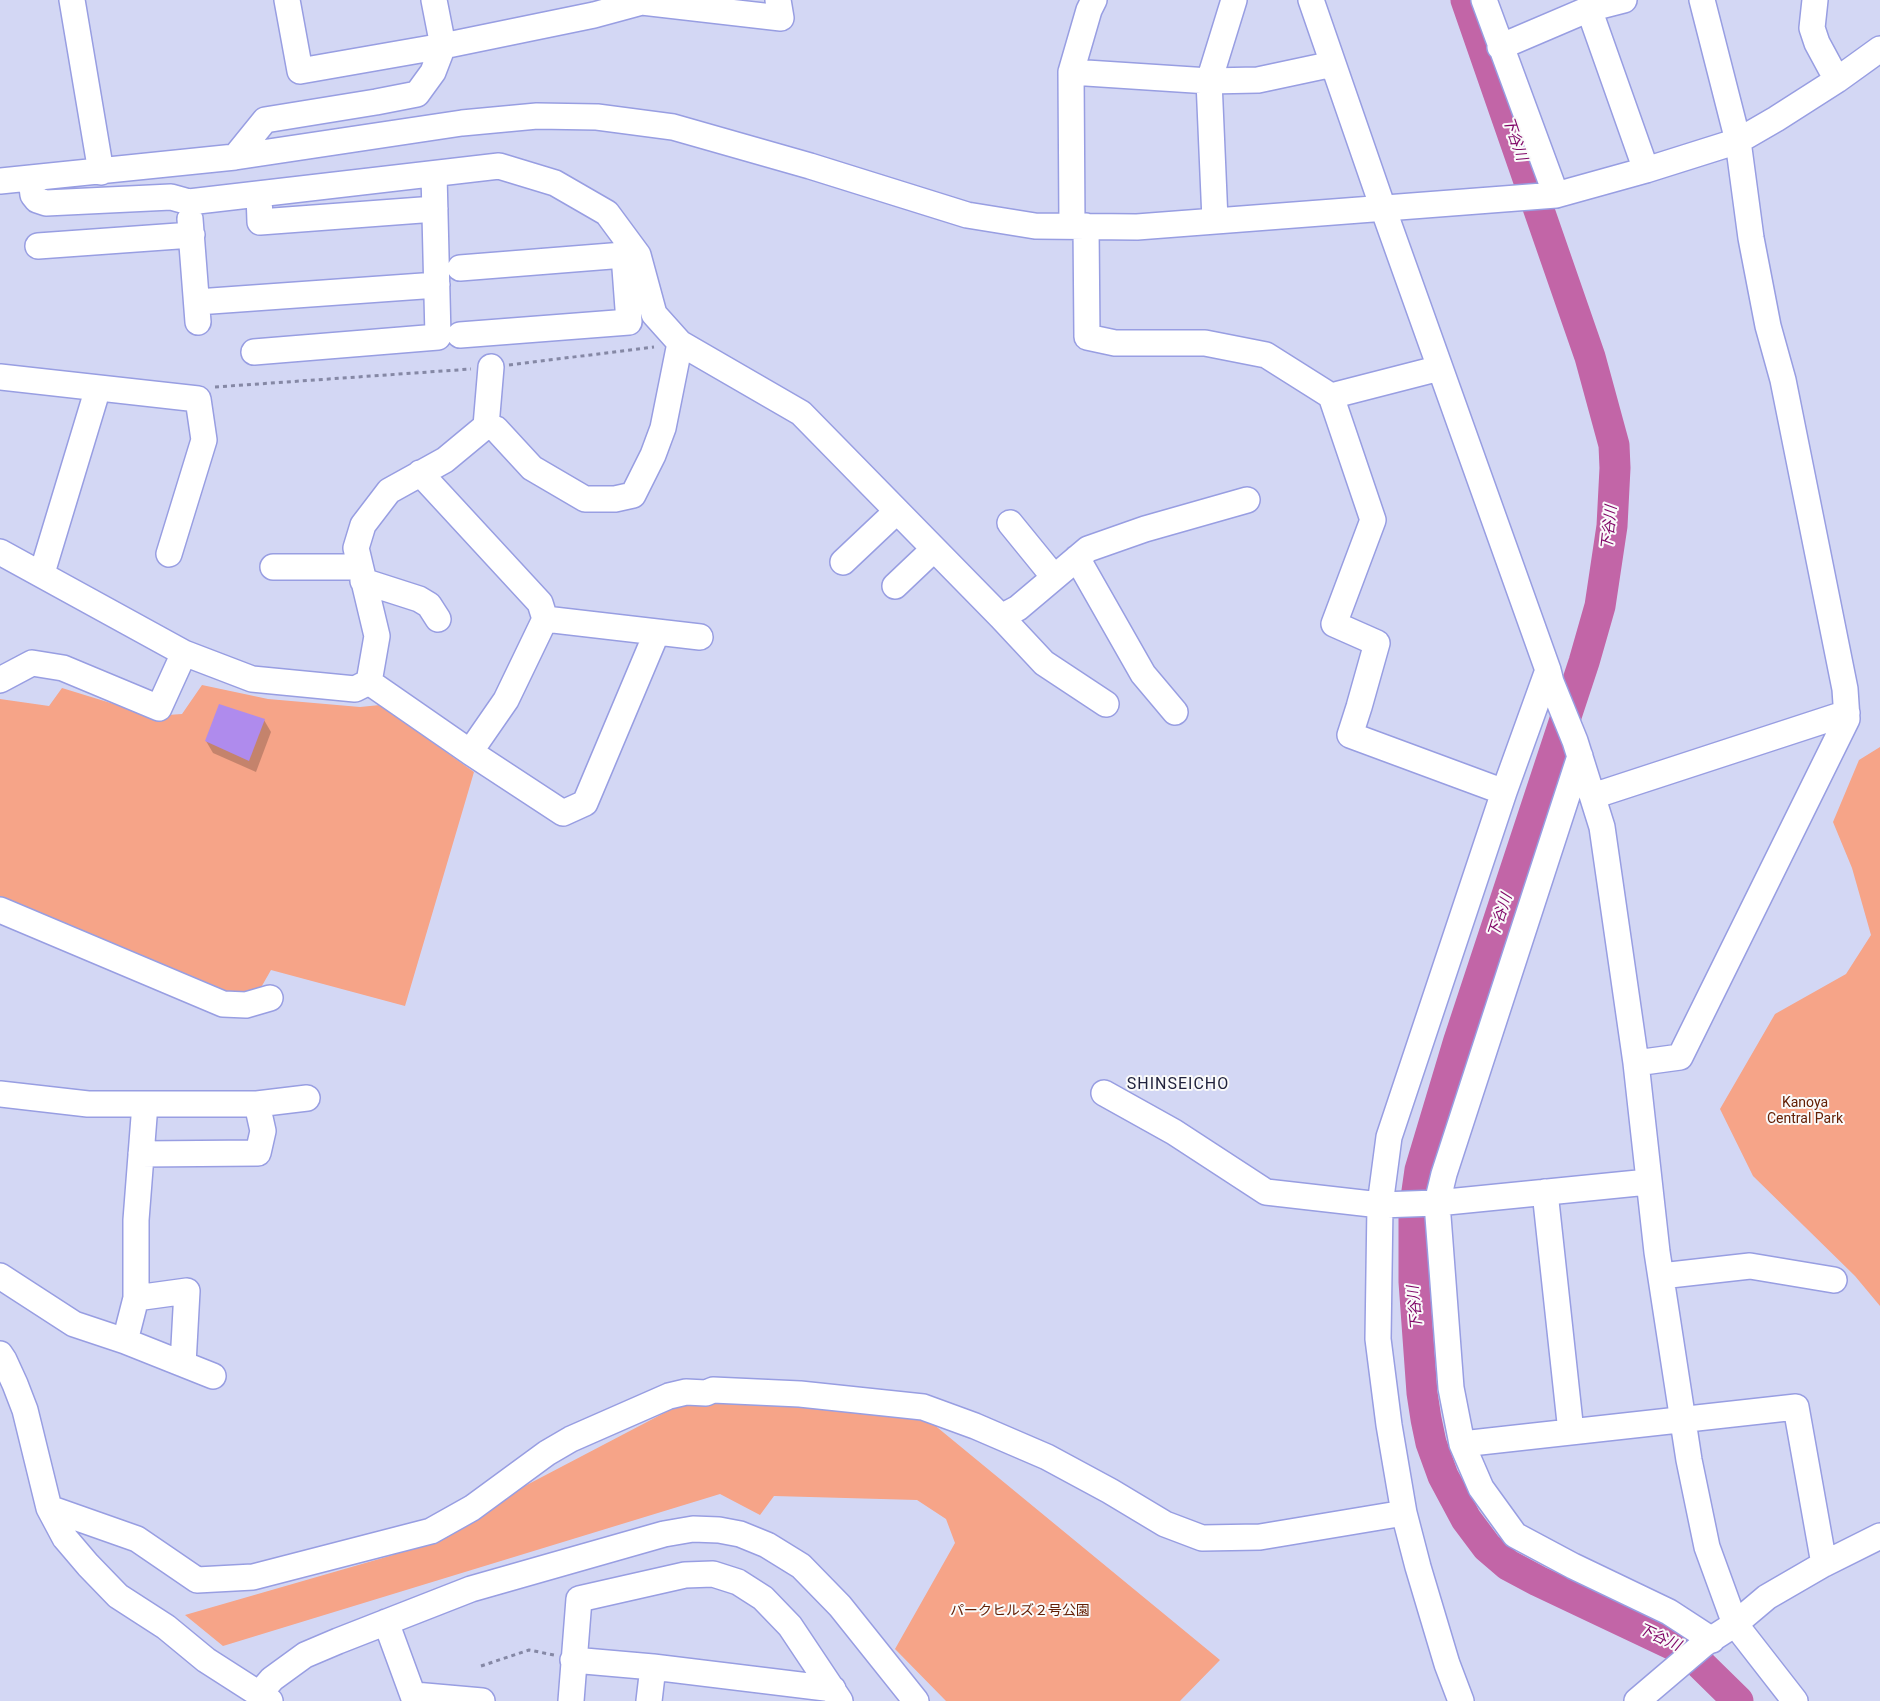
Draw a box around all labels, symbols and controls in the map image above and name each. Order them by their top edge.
water label: 下谷川 [1498,115,1530,163]
water label: 下谷川 [1599,505,1621,551]
water label: 下谷川 [1485,892,1517,940]
district label: SHINSEICHO [1126,1075,1230,1095]
park label: Kanoya Central Park [1767,1095,1843,1128]
water label: 下谷川 [1405,1285,1427,1331]
park label: パークヒルズ２号公園 [950,1603,1090,1619]
water label: 下谷川 [1635,1620,1683,1656]

